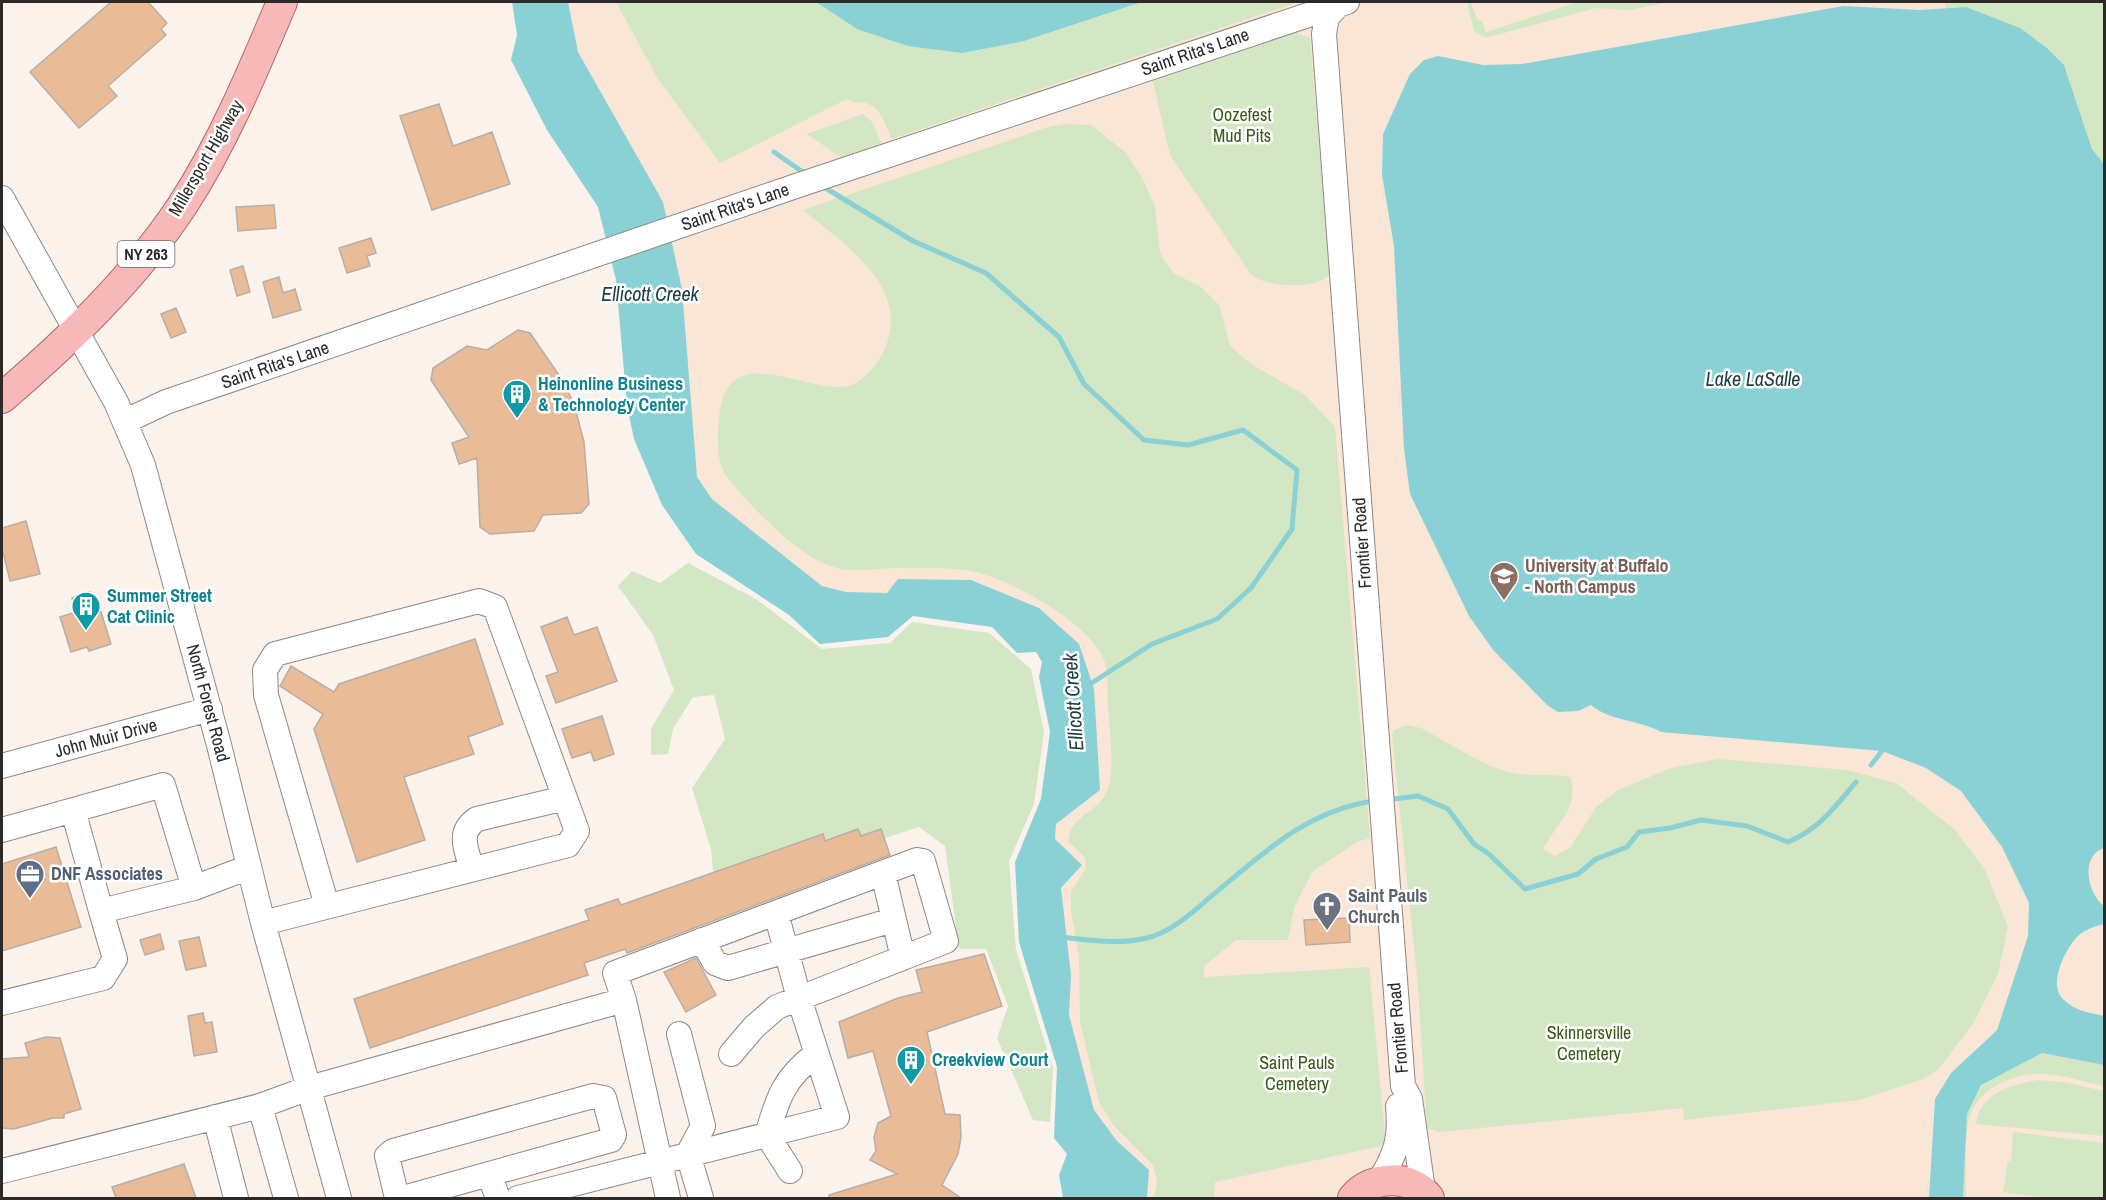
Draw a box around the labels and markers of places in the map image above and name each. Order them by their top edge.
place label: Heinonline Business & Technology Center [538,371,686,417]
building icon: Heinonline Business & Technology Center [501,378,533,420]
place label: University at Buffalo - North Campus [1525,553,1669,599]
school or university icon: University at Buffalo - North Campus [1488,560,1520,602]
place label: Summer Street Cat Clinic [107,583,212,629]
building icon: Summer Street Cat Clinic [70,590,102,632]
office icon: DNF Associates [14,858,46,900]
place label: DNF Associates [51,861,163,886]
place label: Saint Pauls Church [1348,883,1428,929]
church icon: Saint Pauls Church [1311,890,1343,932]
building icon: Creekview Court [895,1044,927,1086]
place label: Creekview Court [932,1047,1049,1072]

